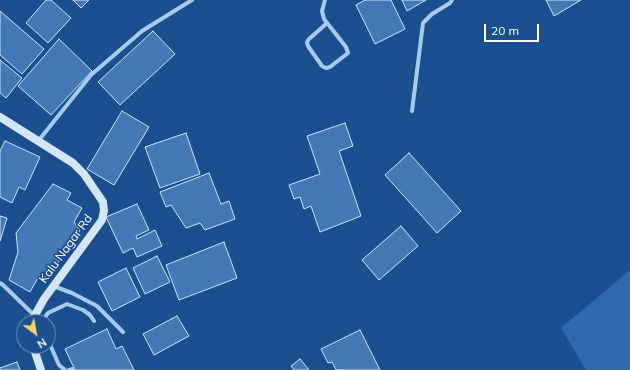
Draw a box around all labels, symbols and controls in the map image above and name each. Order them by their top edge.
scale bar [486,16,541,42]
text: 20 m [491,23,519,38]
street label: Kalu Nagar Rd [36,212,96,286]
north arrow [16,314,56,354]
text: N [35,335,49,351]

